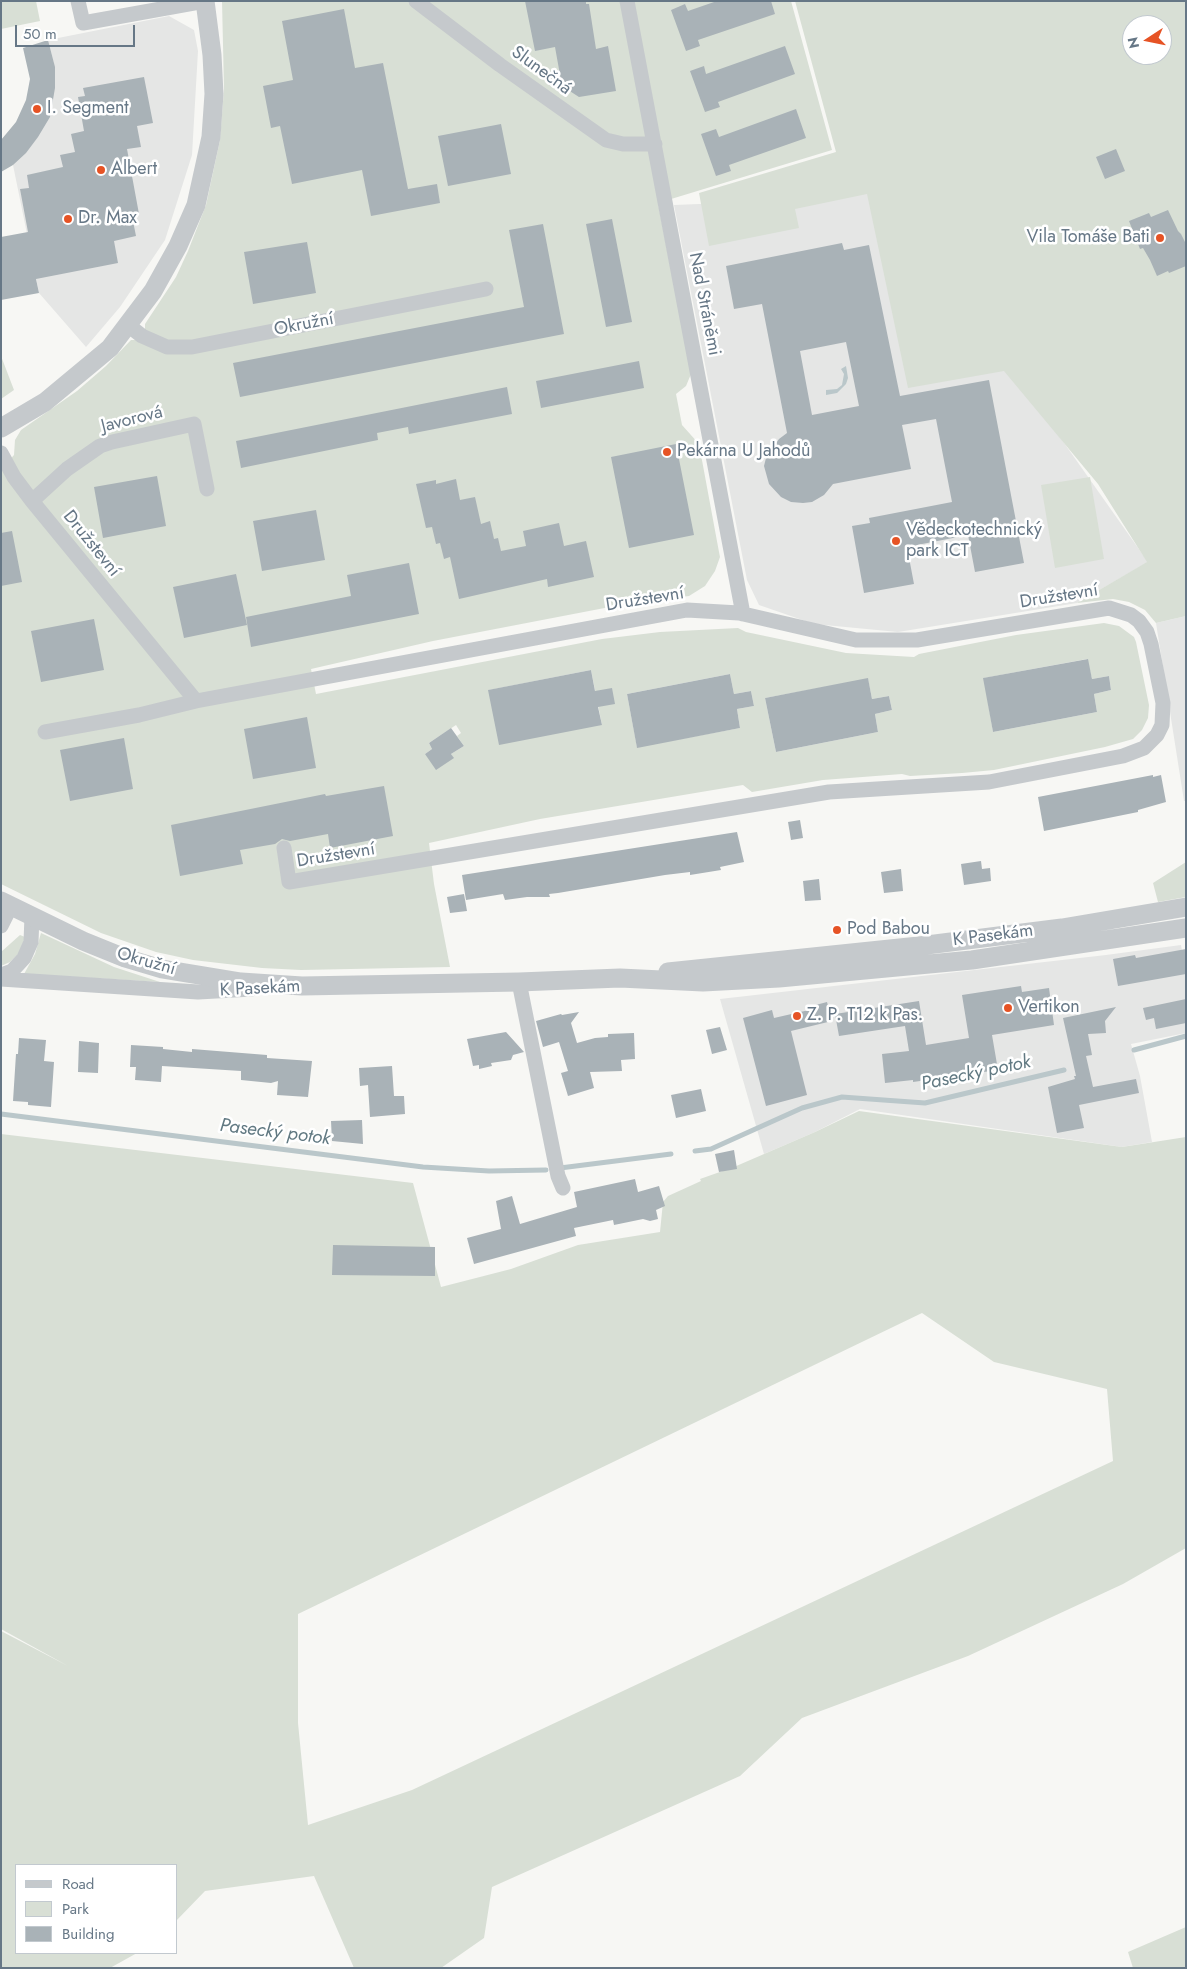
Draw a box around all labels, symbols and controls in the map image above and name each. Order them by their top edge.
scale bar [18,15,138,47]
north arrow [1122,15,1172,65]
text: 50 m [23,23,57,45]
text: N [1122,35,1144,50]
street label: Slunečná [507,42,575,100]
place label: I. Segment [47,98,129,120]
marker: I. Segment [31,103,43,115]
place label: Albert [111,159,157,181]
marker: Albert [95,164,107,176]
place label: Dr. Max [78,208,137,230]
marker: Dr. Max [62,213,74,225]
place label: Vila Tomáše Bati [1026,227,1150,249]
marker: Vila Tomáše Bati [1154,232,1166,244]
street label: Nad Stráněmi [683,251,725,357]
street label: Okružní [272,309,336,341]
street label: Javorová [99,402,165,438]
place label: Pekárna U Jahodů [677,441,811,463]
marker: Pekárna U Jahodů [661,446,673,458]
street label: Družstevní [58,507,124,581]
place label: Vědeckotechnický park ICT [906,520,1042,562]
marker: Vědeckotechnický park ICT [890,535,902,547]
street label: Družstevní [1018,580,1100,614]
street label: Družstevní [604,583,686,617]
street label: Družstevní [295,839,377,873]
place label: Pod Babou [847,919,930,941]
street label: K Pasekám [952,920,1034,952]
marker: Pod Babou [831,924,843,936]
street label: Okružní [114,943,178,981]
street label: K Pasekám [219,976,301,1002]
place label: Vertikon [1018,997,1080,1019]
marker: Vertikon [1002,1002,1014,1014]
place label: Z. P. T12 k Pas. [807,1005,923,1027]
marker: Z. P. T12 k Pas. [791,1010,803,1022]
water label: Pasecký potok [919,1051,1033,1097]
water label: Pasecký potok [218,1115,332,1151]
legend [15,1864,178,1954]
text: Road [62,1873,94,1895]
text: Park [62,1898,89,1920]
text: Building [62,1923,114,1945]

